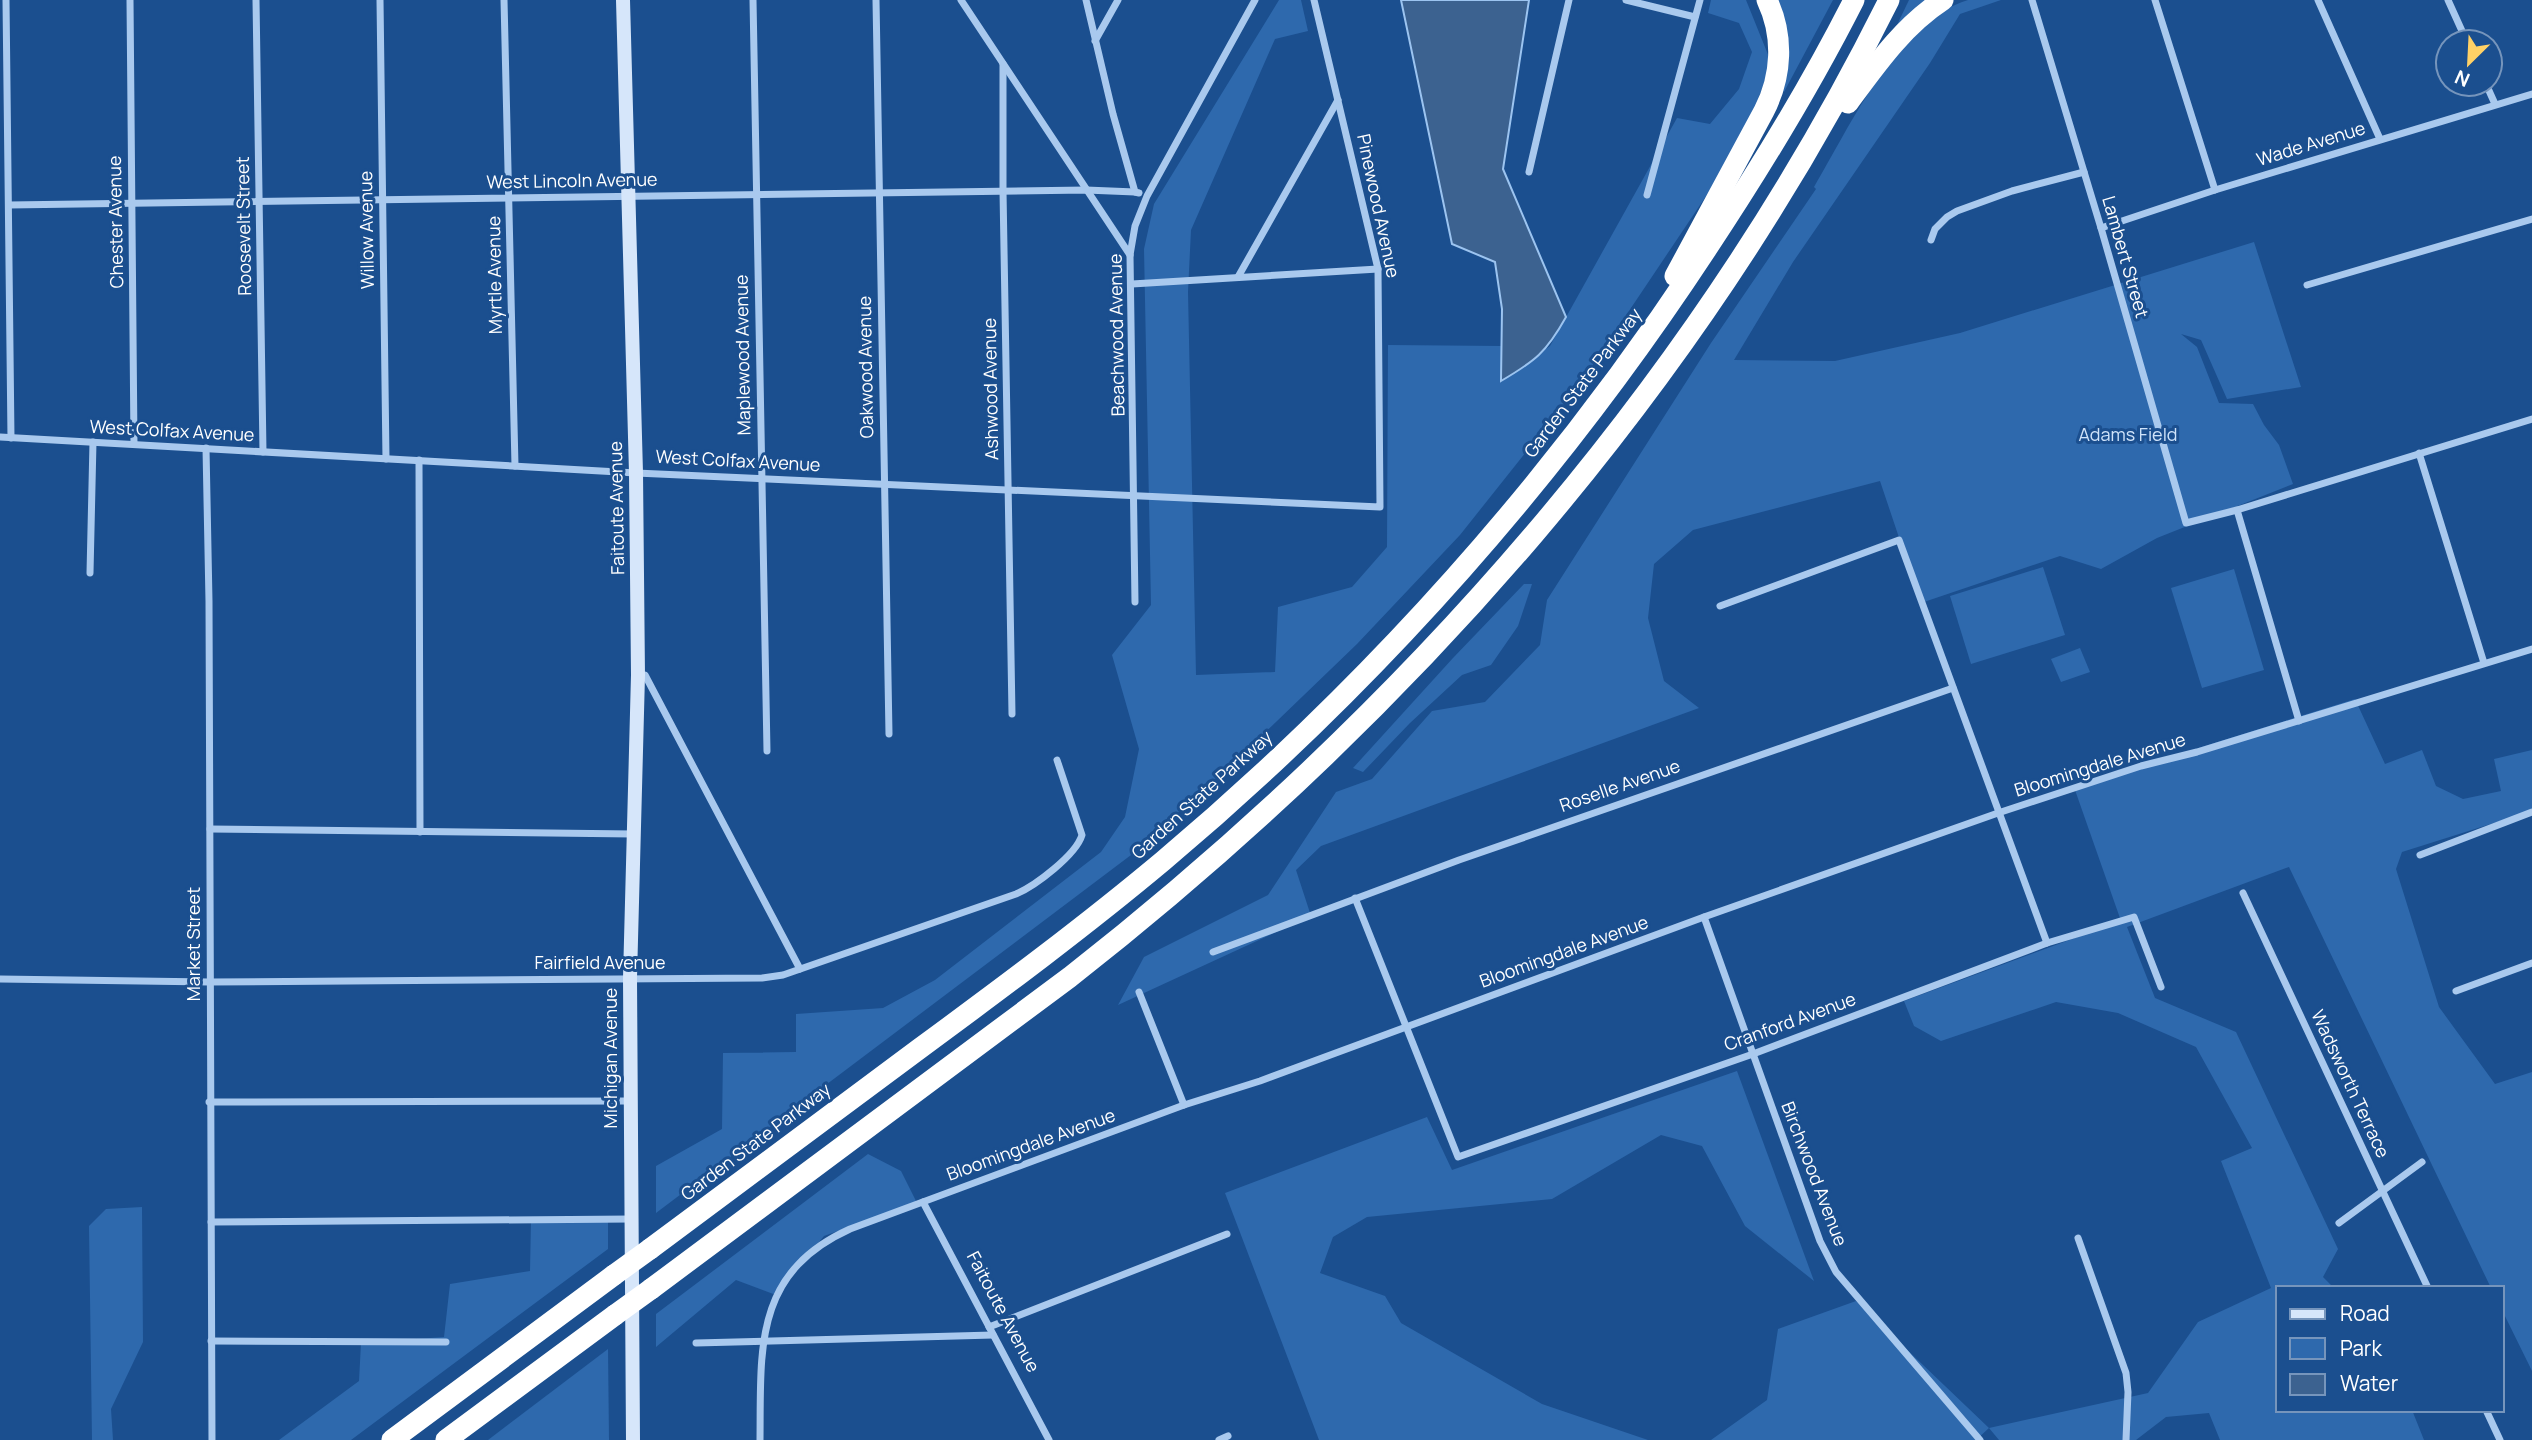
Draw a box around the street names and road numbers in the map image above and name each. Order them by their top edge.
street label: Wade Avenue [2253,115,2368,171]
street label: Pinewood Avenue [1352,132,1406,280]
street label: Chester Avenue [102,156,128,289]
street label: Roosevelt Street [230,156,256,296]
street label: West Lincoln Avenue [486,167,658,193]
street label: Willow Avenue [353,171,379,289]
street label: Lambert Street [2097,193,2155,320]
street label: Myrtle Avenue [481,216,507,334]
street label: Beachwood Avenue [1103,253,1129,417]
street label: Maplewood Avenue [729,274,755,436]
street label: Oakwood Avenue [852,296,878,439]
street label: Garden State Parkway [1518,302,1647,462]
street label: Ashwood Avenue [977,318,1003,460]
street label: West Colfax Avenue [89,414,255,446]
street label: Faitoute Avenue [603,441,629,575]
street label: West Colfax Avenue [655,444,821,476]
street label: Garden State Parkway [1126,724,1277,864]
street label: Bloomingdale Avenue [2011,727,2188,802]
street label: Roselle Avenue [1556,753,1683,817]
street label: Market Street [181,887,205,1001]
street label: Bloomingdale Avenue [1476,909,1651,993]
street label: Fairfield Avenue [535,950,665,974]
street label: Cranford Avenue [1720,986,1859,1056]
street label: Michigan Avenue [598,988,622,1128]
street label: Wadsworth Terrace [2306,1006,2396,1161]
street label: Garden State Parkway [676,1077,836,1205]
street label: Birchwood Avenue [1776,1098,1854,1249]
street label: Bloomingdale Avenue [943,1102,1118,1186]
street label: Faitoute Avenue [962,1247,1046,1376]

